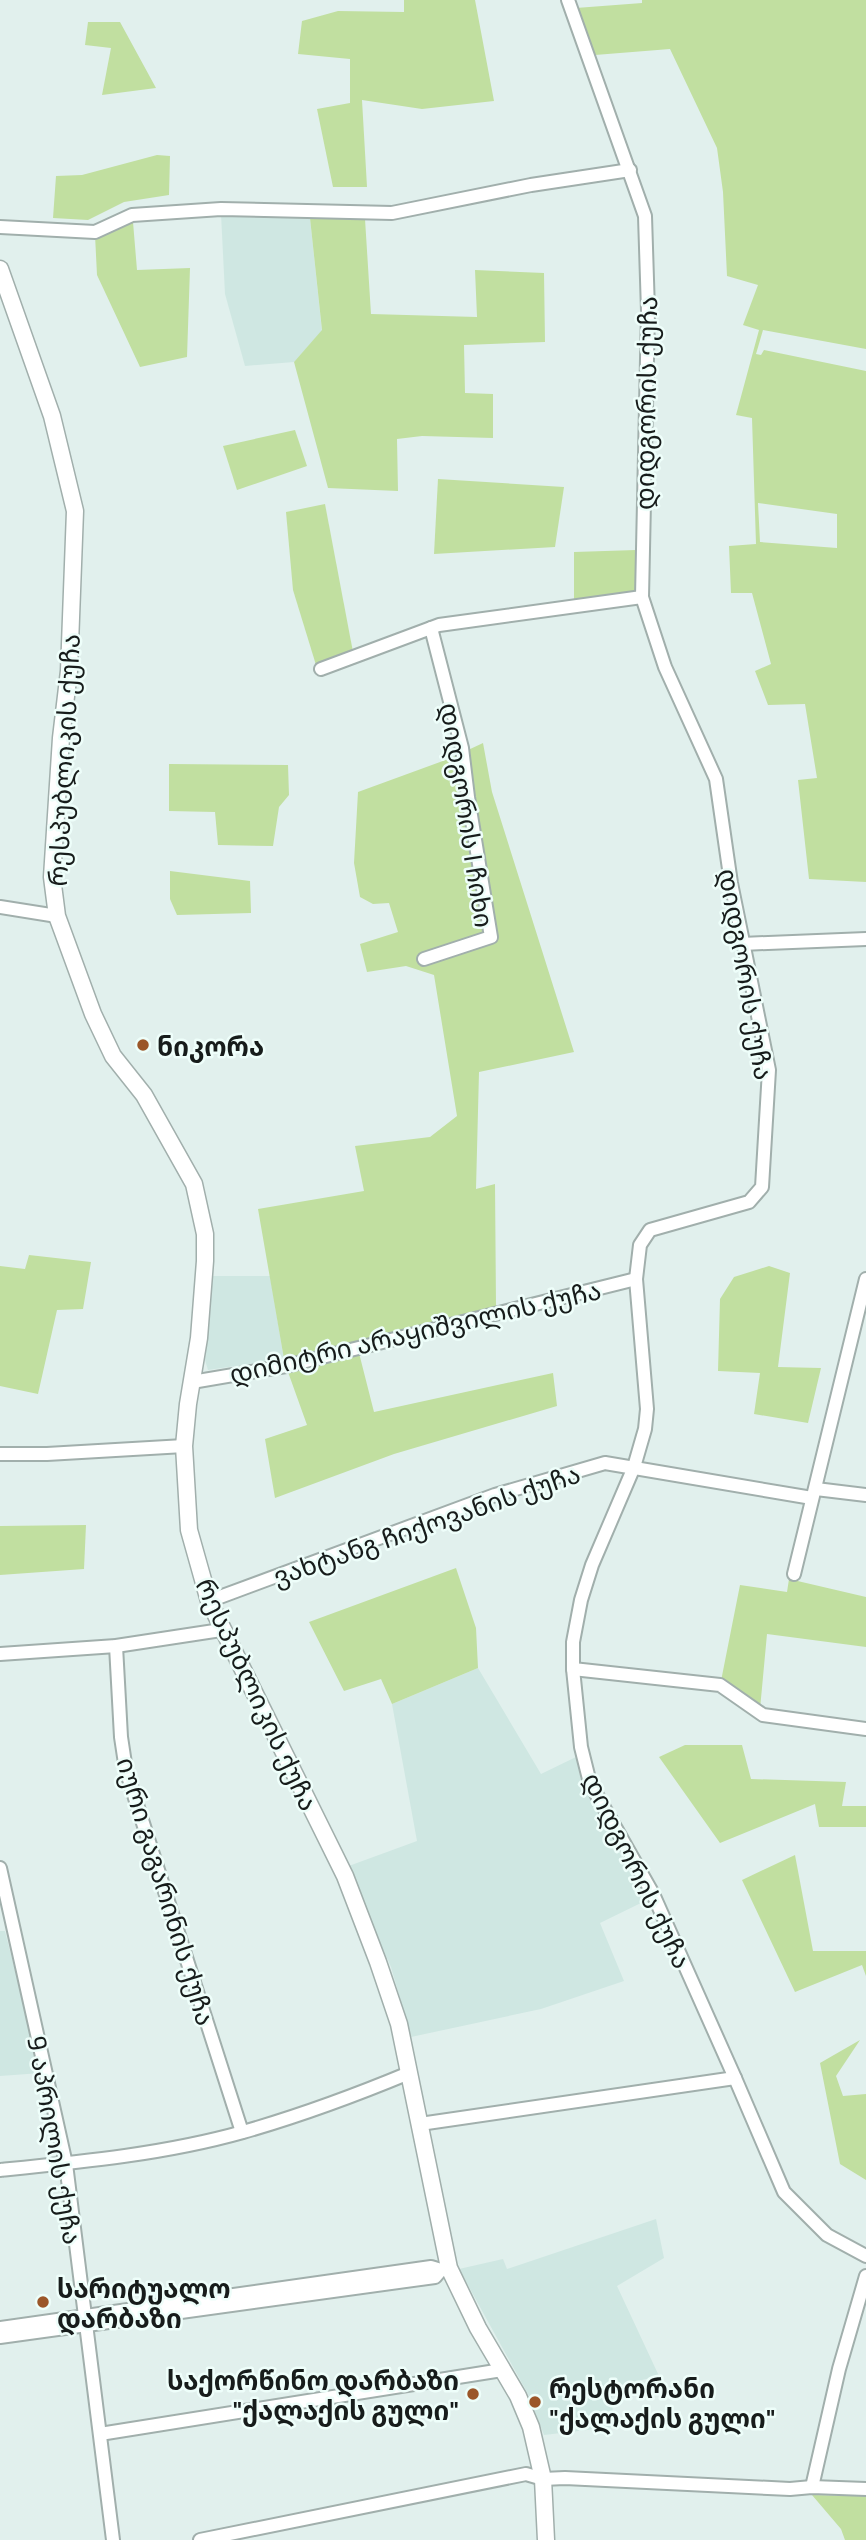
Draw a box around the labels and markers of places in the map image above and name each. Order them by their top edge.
place label: ნიკორა [157,1030,264,1063]
marker: ნიკორა [135,1037,151,1053]
place label: სარიტუალო დარბაზი [57,2272,231,2336]
marker: სარიტუალო დარბაზი [35,2294,51,2310]
place label: საქორწინო დარბაზი "ქალაქის გული" [167,2364,459,2427]
place label: რესტორანი "ქალაქის გული" [549,2372,775,2435]
marker: საქორწინო დარბაზი "ქალაქის გული" [465,2386,481,2402]
marker: რესტორანი "ქალაქის გული" [527,2394,543,2410]

